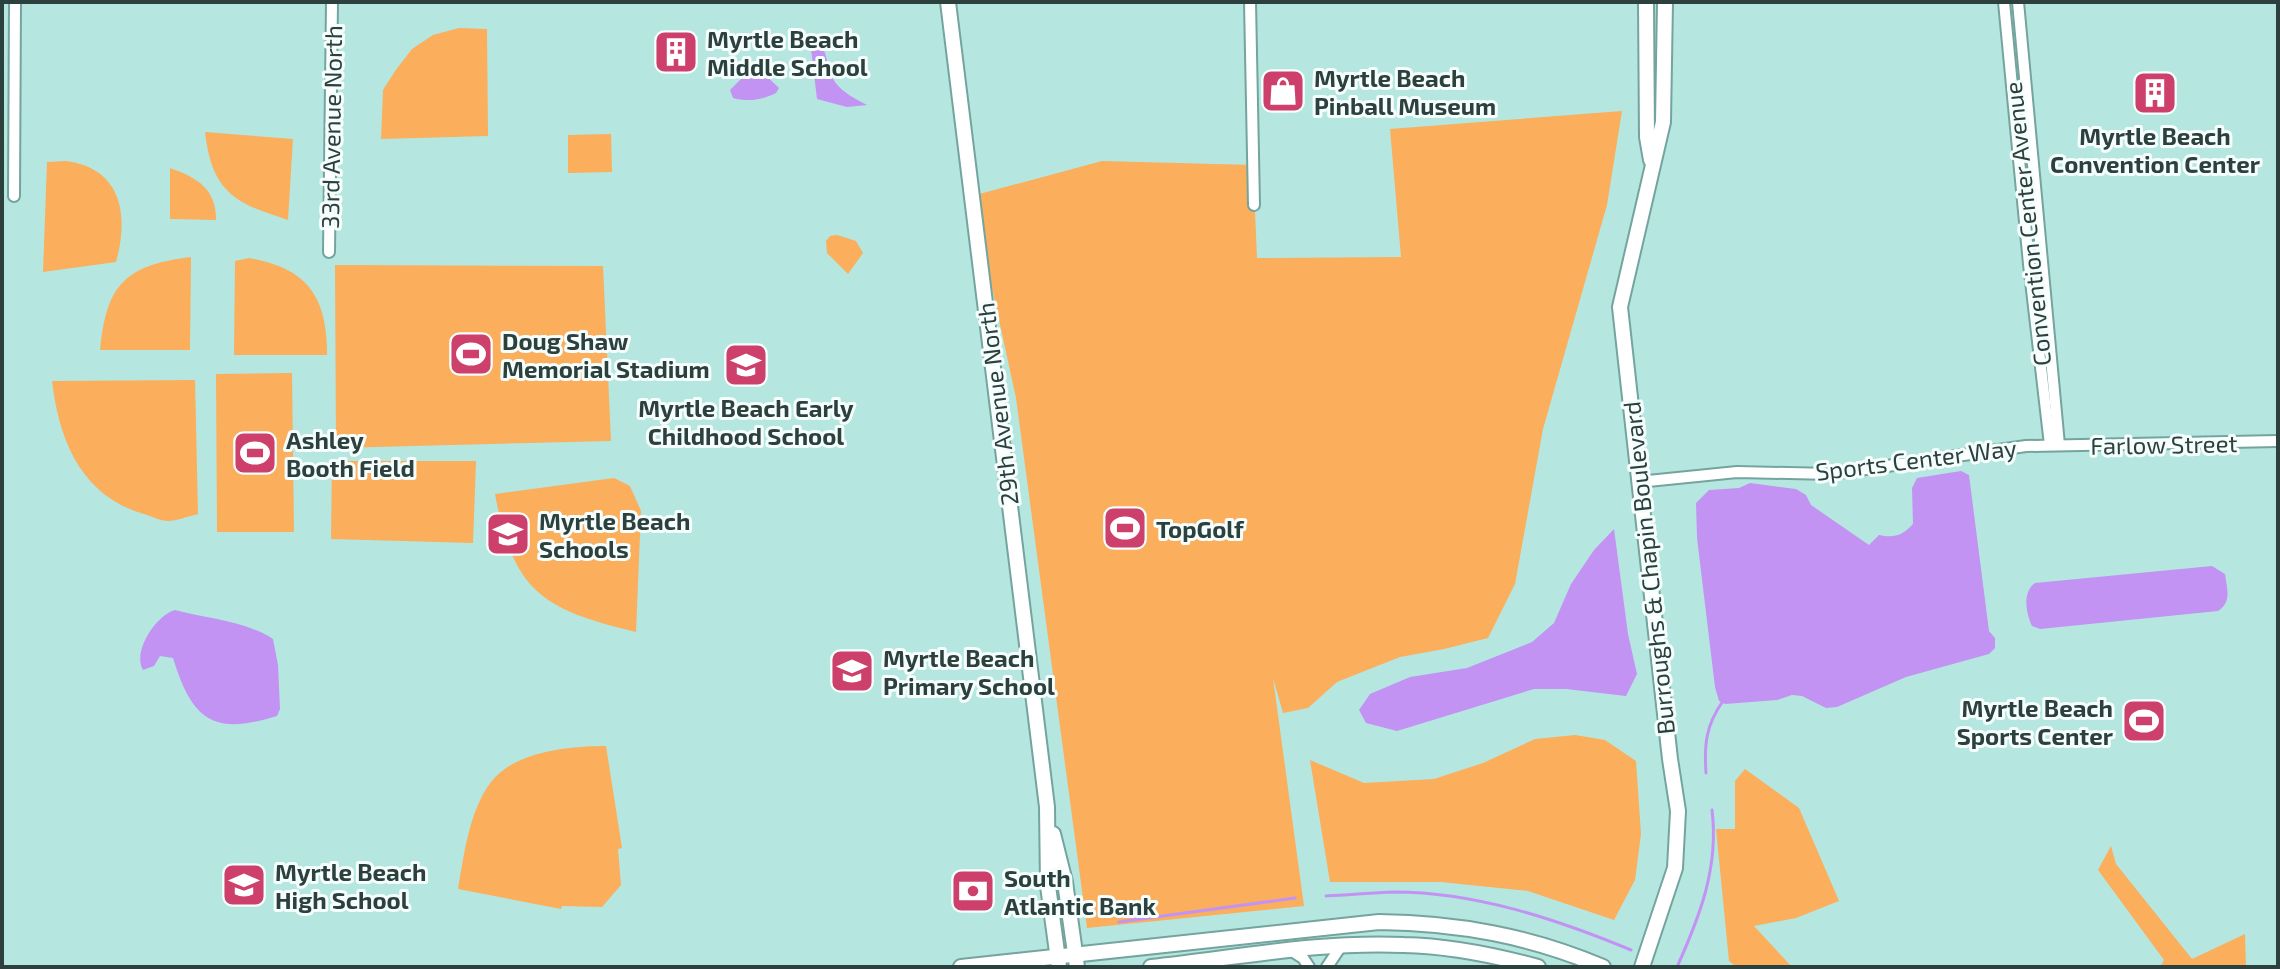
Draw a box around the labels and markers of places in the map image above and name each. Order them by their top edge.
place label: Myrtle Beach Middle School [707,24,868,81]
building icon: Myrtle Beach Middle School [652,28,700,76]
place label: Myrtle Beach Pinball Museum [1314,63,1496,120]
shop icon: Myrtle Beach Pinball Museum [1259,67,1307,115]
building icon: Myrtle Beach Convention Center [2131,69,2179,117]
place label: Myrtle Beach Convention Center [2050,121,2261,178]
place label: Doug Shaw Memorial Stadium [502,326,710,383]
sports icon: Doug Shaw Memorial Stadium [447,330,495,378]
school or university icon: Myrtle Beach Early Childhood School [722,341,770,389]
place label: Myrtle Beach Early Childhood School [638,393,854,450]
place label: Ashley Booth Field [286,425,415,482]
sports icon: Ashley Booth Field [231,429,279,477]
sports icon: TopGolf [1101,504,1149,552]
place label: Myrtle Beach Schools [539,506,690,563]
school or university icon: Myrtle Beach Schools [484,510,532,558]
place label: TopGolf [1156,514,1245,543]
place label: Myrtle Beach Primary School [883,643,1055,700]
school or university icon: Myrtle Beach Primary School [828,647,876,695]
place label: Myrtle Beach Sports Center [1957,693,2114,750]
sports icon: Myrtle Beach Sports Center [2120,697,2168,745]
place label: Myrtle Beach High School [275,857,426,914]
school or university icon: Myrtle Beach High School [220,861,268,909]
place label: South Atlantic Bank [1004,863,1156,920]
bank icon: South Atlantic Bank [949,867,997,915]

